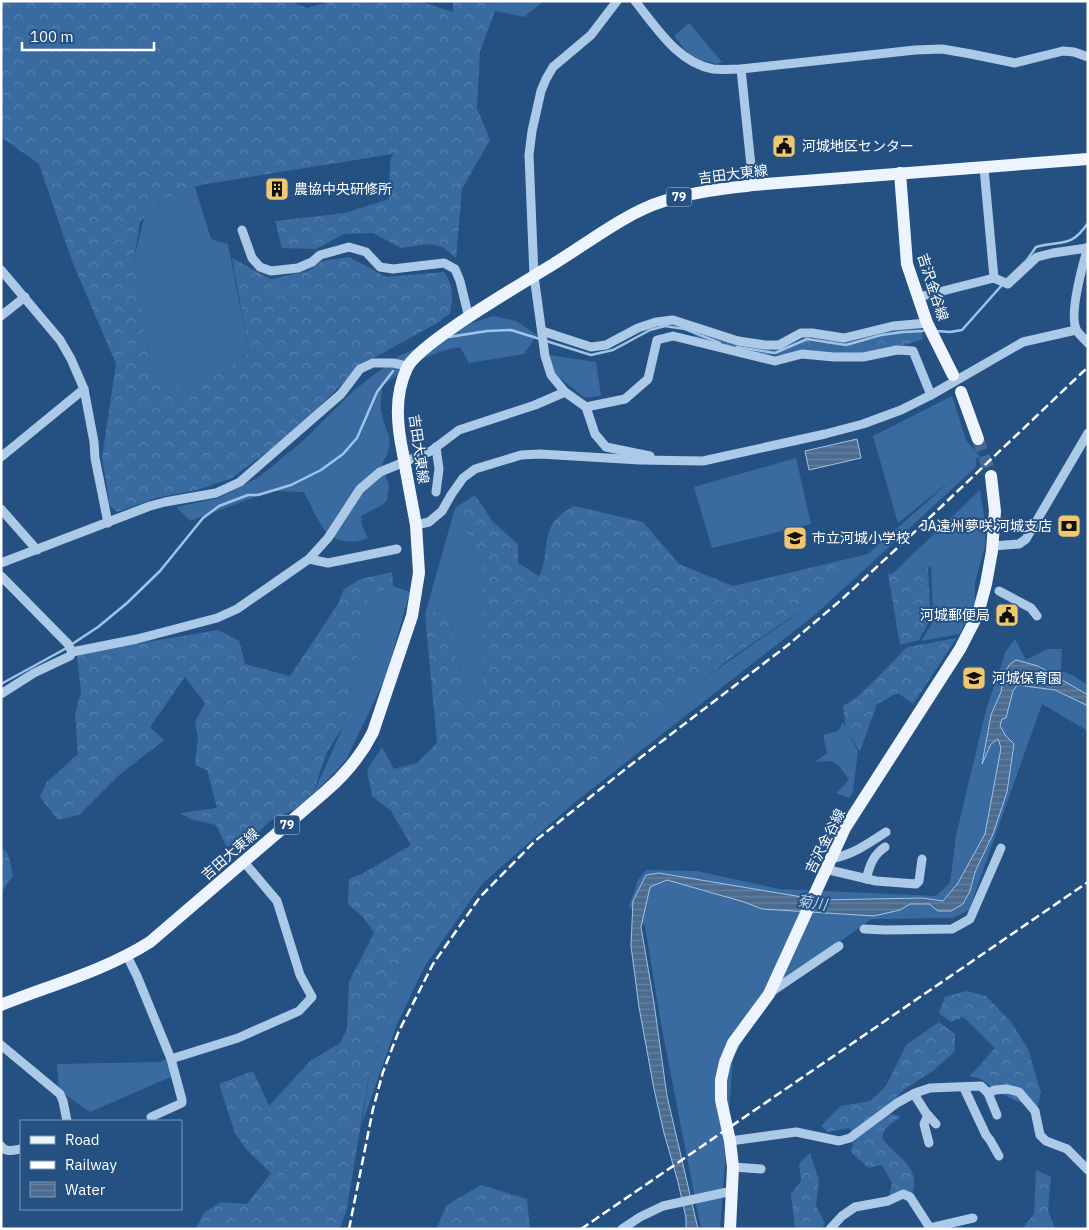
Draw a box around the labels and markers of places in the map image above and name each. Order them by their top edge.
public building icon: 河城地区センター [771,133,797,159]
place label: 河城地区センター [802,137,914,155]
building icon: 農協中央研修所 [264,176,290,202]
place label: 農協中央研修所 [294,180,392,198]
bank icon: JA遠州夢咲 河城支店 [1056,513,1082,539]
place label: JA遠州夢咲 河城支店 [921,517,1052,535]
school or university icon: 市立河城小学校 [782,525,808,551]
place label: 市立河城小学校 [812,529,910,547]
public building icon: 河城郵便局 [994,602,1020,628]
place label: 河城郵便局 [920,606,990,624]
school or university icon: 河城保育園 [961,665,987,691]
place label: 河城保育園 [992,669,1062,687]

